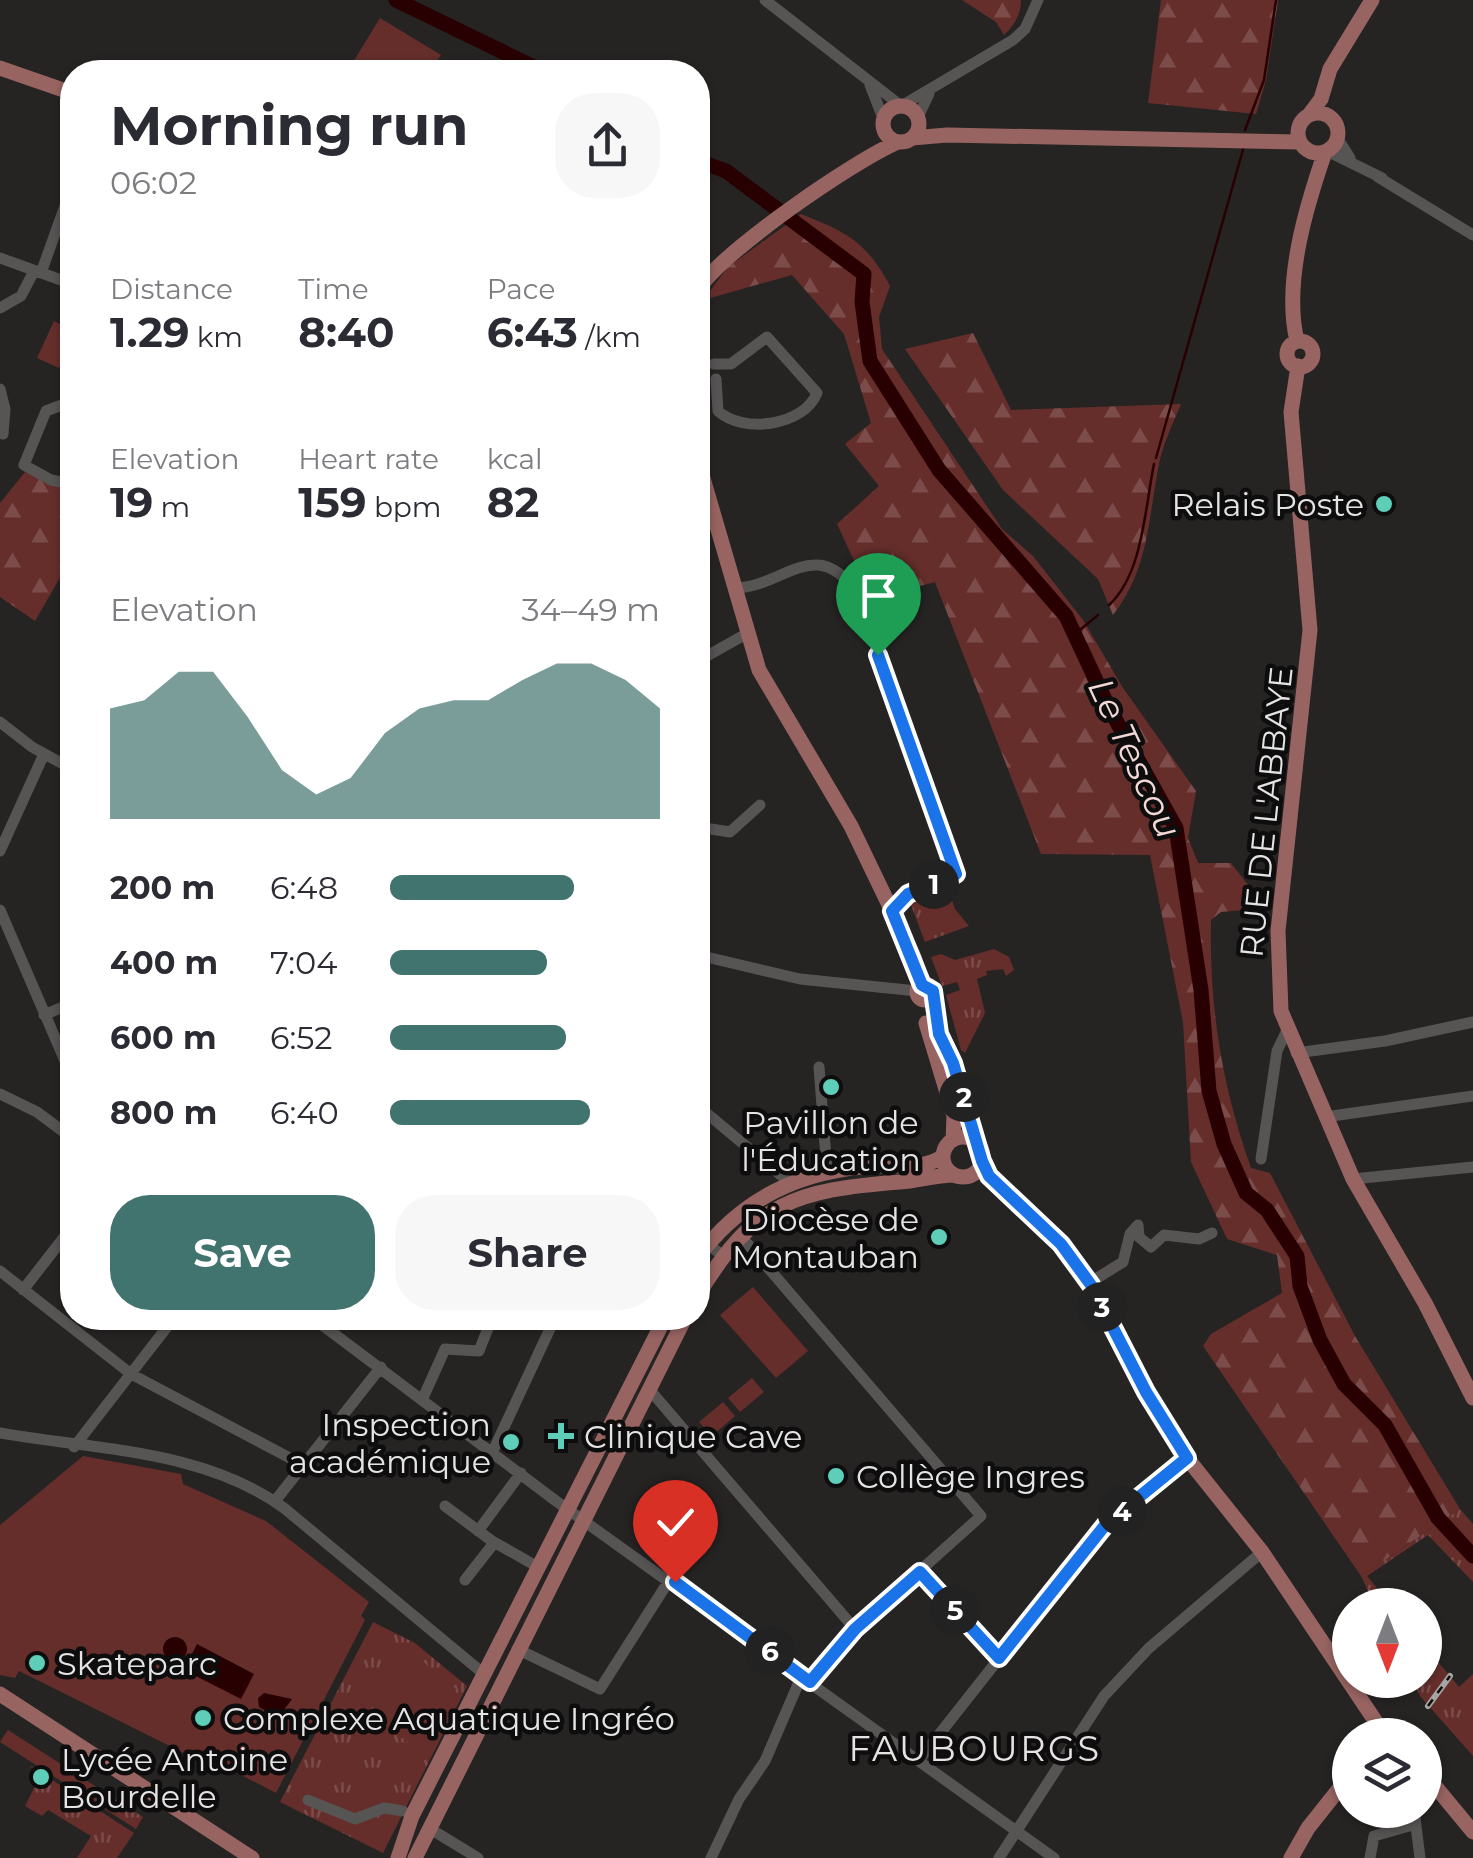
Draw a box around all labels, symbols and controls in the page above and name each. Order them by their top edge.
text: Morning run [110,92,468,159]
button: share [555,93,660,198]
text: 06:02 [110,163,197,202]
text: Distance [110,272,233,306]
text: Time [298,272,369,306]
text: Pace [487,272,555,306]
text: 1.29 [110,306,189,358]
text: 8:40 [298,306,395,358]
text: 6:43 [487,306,578,358]
text: km [189,320,243,354]
text: /km [578,320,641,354]
text: Elevation [110,442,239,476]
text: Heart rate [298,442,439,476]
text: kcal [487,442,543,476]
text: 19 [110,476,153,528]
text: 159 [298,476,367,528]
text: 82 [487,476,539,528]
place label: Relais Poste [1171,485,1364,524]
text: m [153,490,190,524]
text: bpm [367,490,442,524]
marker: Relais Poste [1373,493,1395,515]
pin [836,553,921,656]
icon: arrive [851,568,906,623]
text: Elevation [110,590,258,629]
text: 34–49 m [522,590,660,629]
street label: RUE DE L'ABBAYE [1231,665,1301,959]
water label: Le Tescou [1079,671,1191,845]
pin: 1 [909,859,959,909]
text: 1 [929,867,939,901]
text: 200 m [110,868,215,907]
text: 6:48 [270,868,338,907]
text: 400 m [110,943,218,982]
text: 7:04 [270,943,337,982]
text: 600 m [110,1018,216,1057]
text: 6:52 [270,1018,332,1057]
pin: 2 [939,1072,989,1122]
marker: Pavillon de l'Éducation [820,1076,842,1098]
text: 2 [956,1080,972,1114]
text: 800 m [110,1093,217,1132]
text: 6:40 [270,1093,339,1132]
place label: Pavillon de l'Éducation [741,1103,921,1179]
button: Save [110,1195,375,1310]
button: Share [395,1195,660,1310]
place label: Diocèse de Montauban [732,1200,919,1276]
marker: Diocèse de Montauban [928,1226,950,1248]
pin: 3 [1077,1282,1127,1332]
text: 3 [1094,1290,1110,1324]
place label: Inspection académique [289,1405,491,1481]
place label: Clinique Cave [584,1417,802,1456]
marker: Clinique Cave [548,1423,574,1449]
marker: Inspection académique [500,1431,522,1453]
place label: Collège Ingres [856,1457,1085,1496]
marker: Collège Ingres [825,1465,847,1487]
pin [633,1480,718,1583]
pin: 4 [1097,1486,1147,1536]
text: 4 [1112,1494,1132,1528]
icon: check [648,1495,703,1550]
pin: 5 [930,1585,980,1635]
north arrow [1332,1588,1442,1698]
map controls [1332,1588,1442,1828]
text: 5 [947,1593,963,1627]
pin: 6 [745,1626,795,1676]
text: 6 [761,1634,779,1668]
place label: Skateparc [57,1644,217,1683]
marker: Skateparc [26,1652,48,1674]
place label: Complexe Aquatique Ingréo [223,1699,675,1738]
marker: Complexe Aquatique Ingréo [192,1707,214,1729]
button: layers [1332,1718,1442,1828]
district label: FAUBOURGS [848,1727,1102,1770]
place label: Lycée Antoine Bourdelle [61,1740,288,1816]
marker: Lycée Antoine Bourdelle [30,1766,52,1788]

